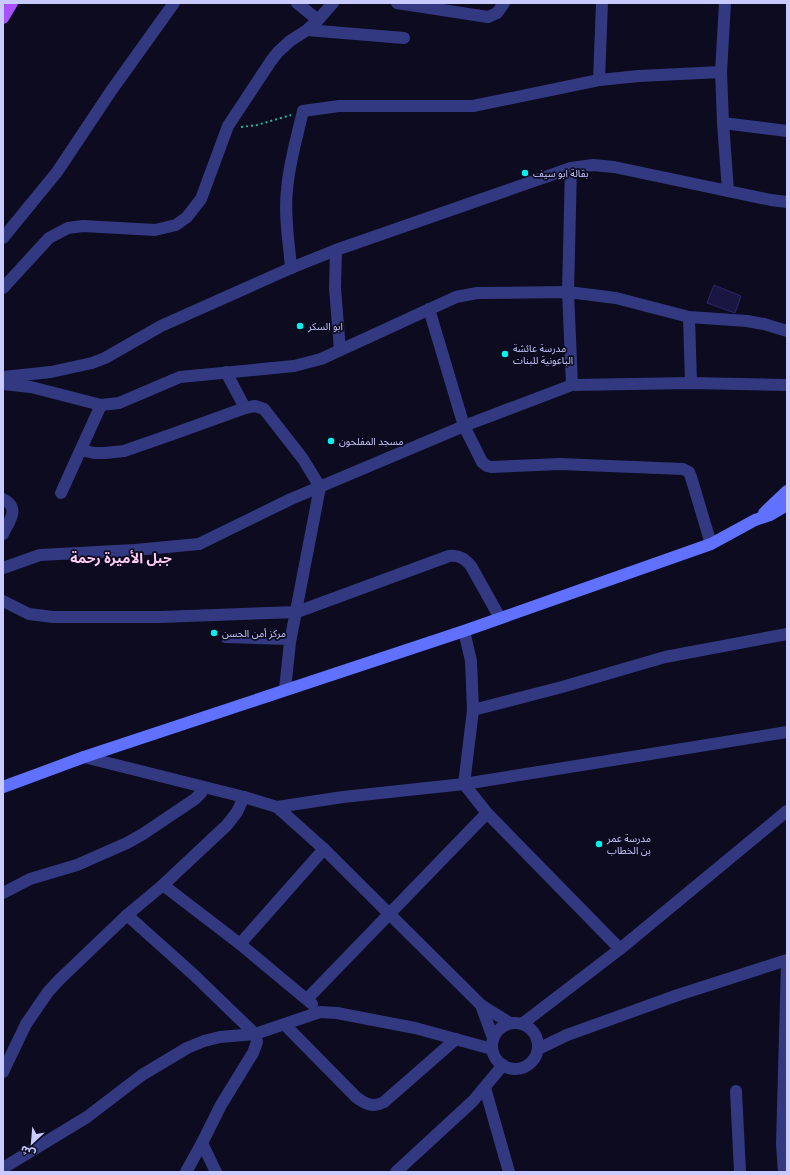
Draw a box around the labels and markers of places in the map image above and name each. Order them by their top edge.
place label: بقالة ابو سيف [533,167,589,180]
marker: بقالة ابو سيف [520,168,530,178]
place label: ابو السكر [307,320,343,333]
marker: ابو السكر [295,321,305,331]
place label: مدرسة عائشة الباعونية للبنات [513,342,573,367]
marker: مدرسة عائشة الباعونية للبنات [500,349,510,359]
place label: مسجد المفلحون [339,435,404,448]
marker: مسجد المفلحون [326,436,336,446]
place label: مركز أمن الحسن [222,627,286,640]
marker: مركز أمن الحسن [209,628,219,638]
place label: مدرسة عمر بن الخطاب [606,832,651,856]
marker: مدرسة عمر بن الخطاب [594,839,604,849]

